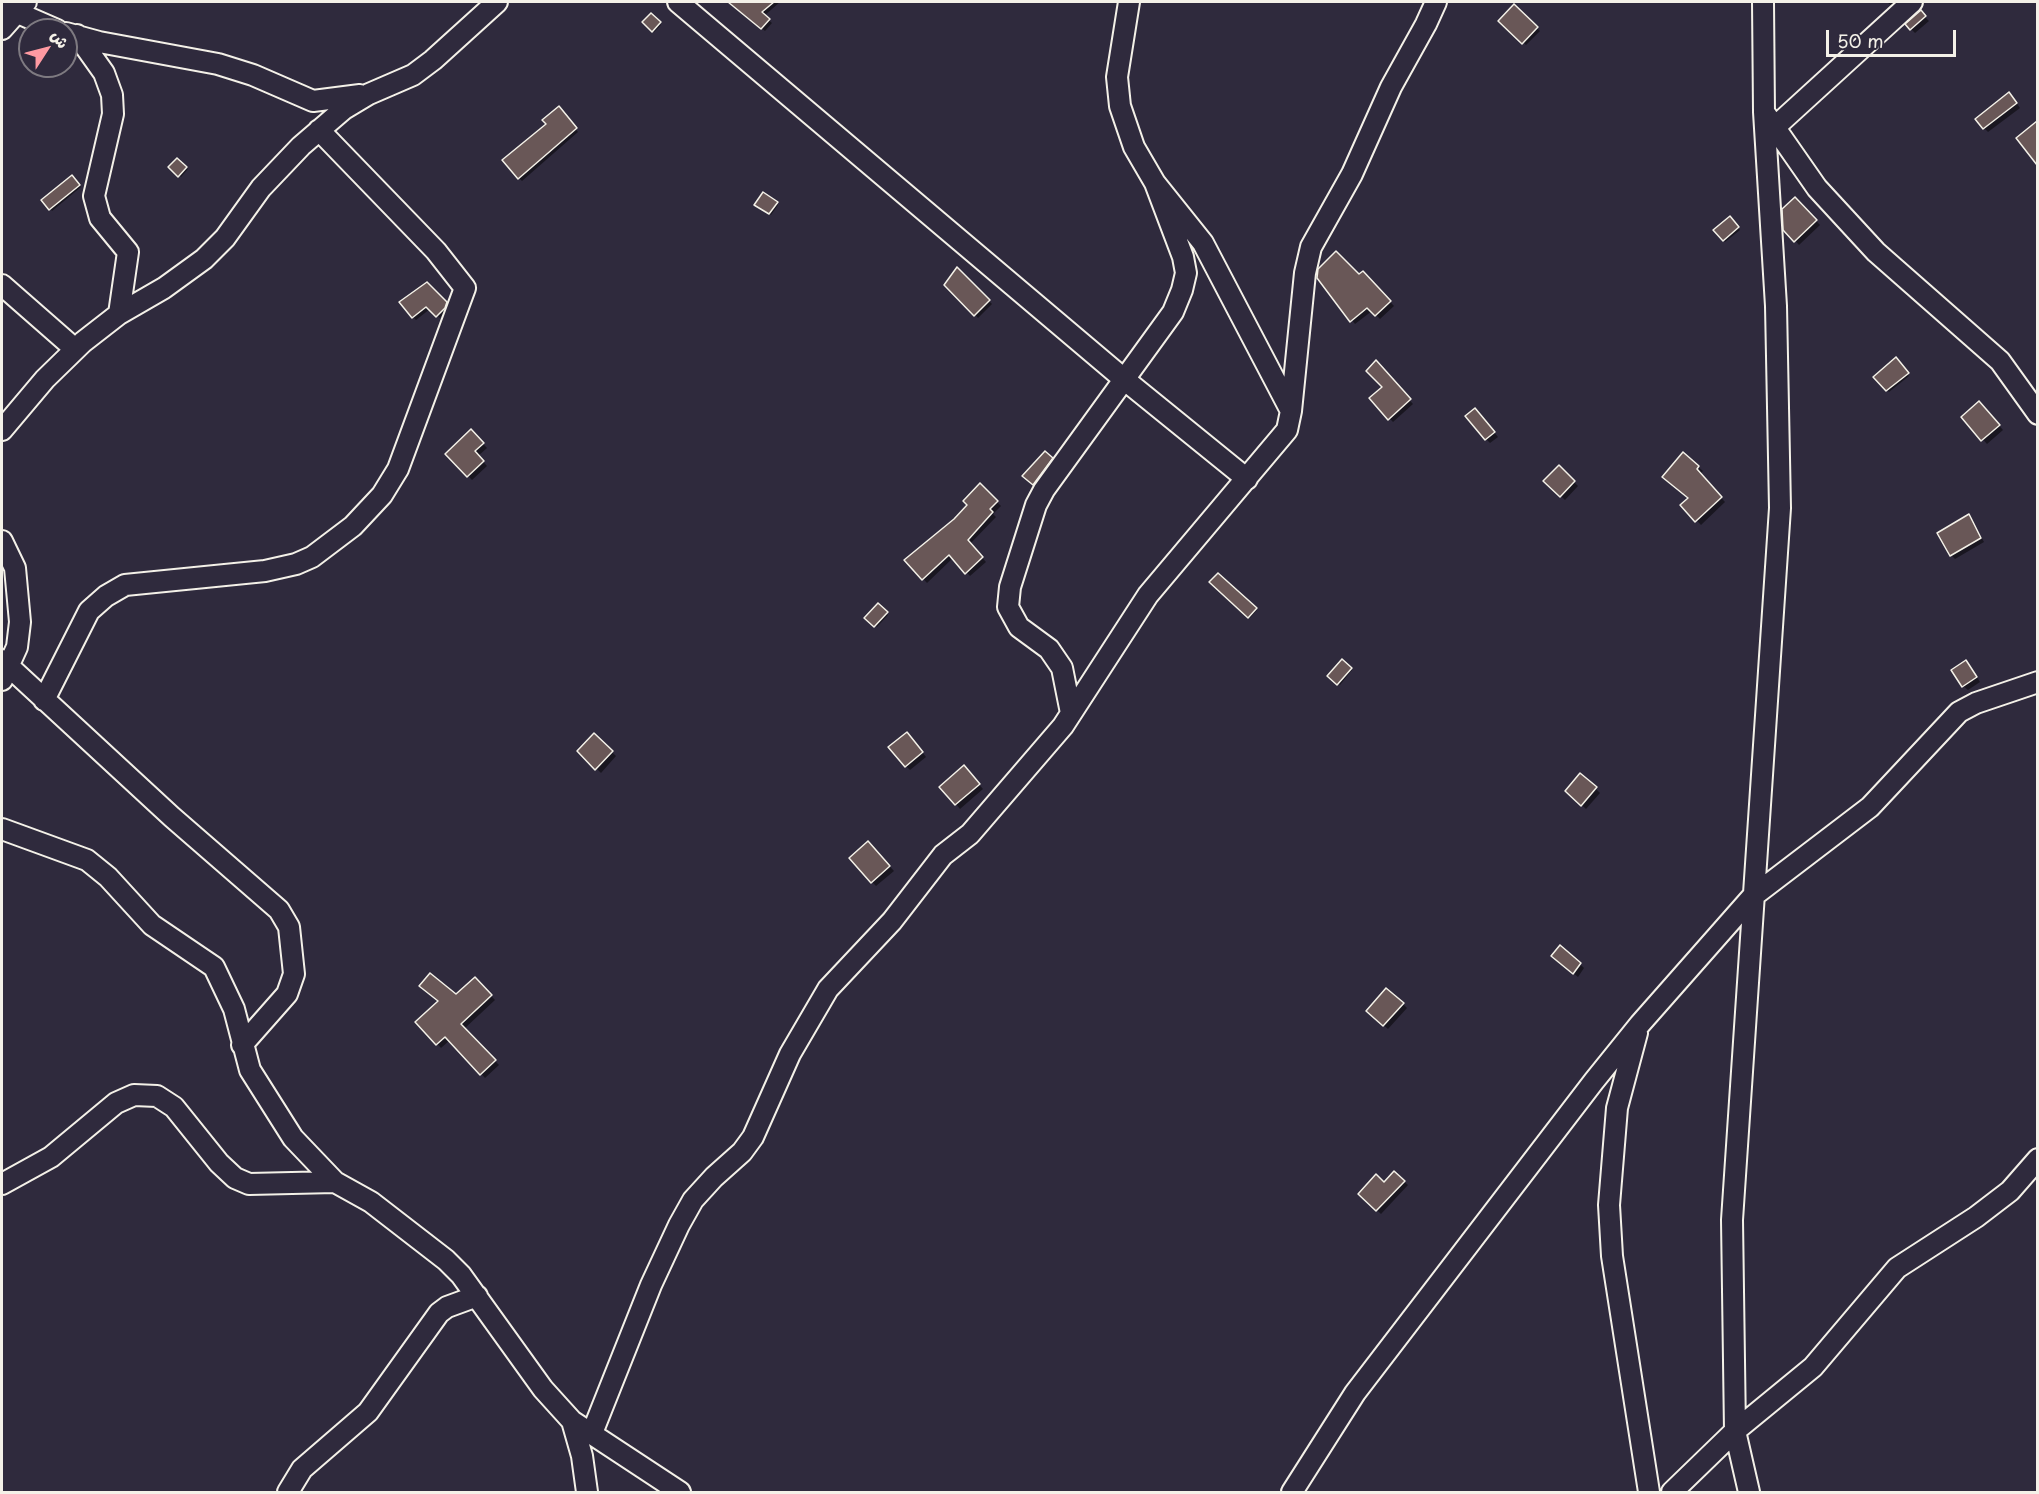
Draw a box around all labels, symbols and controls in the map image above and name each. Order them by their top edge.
north arrow [18,18,78,78]
scale bar [1829,18,1960,56]
text: ش [46,24,76,53]
text: 50 m [1837,27,1884,54]

